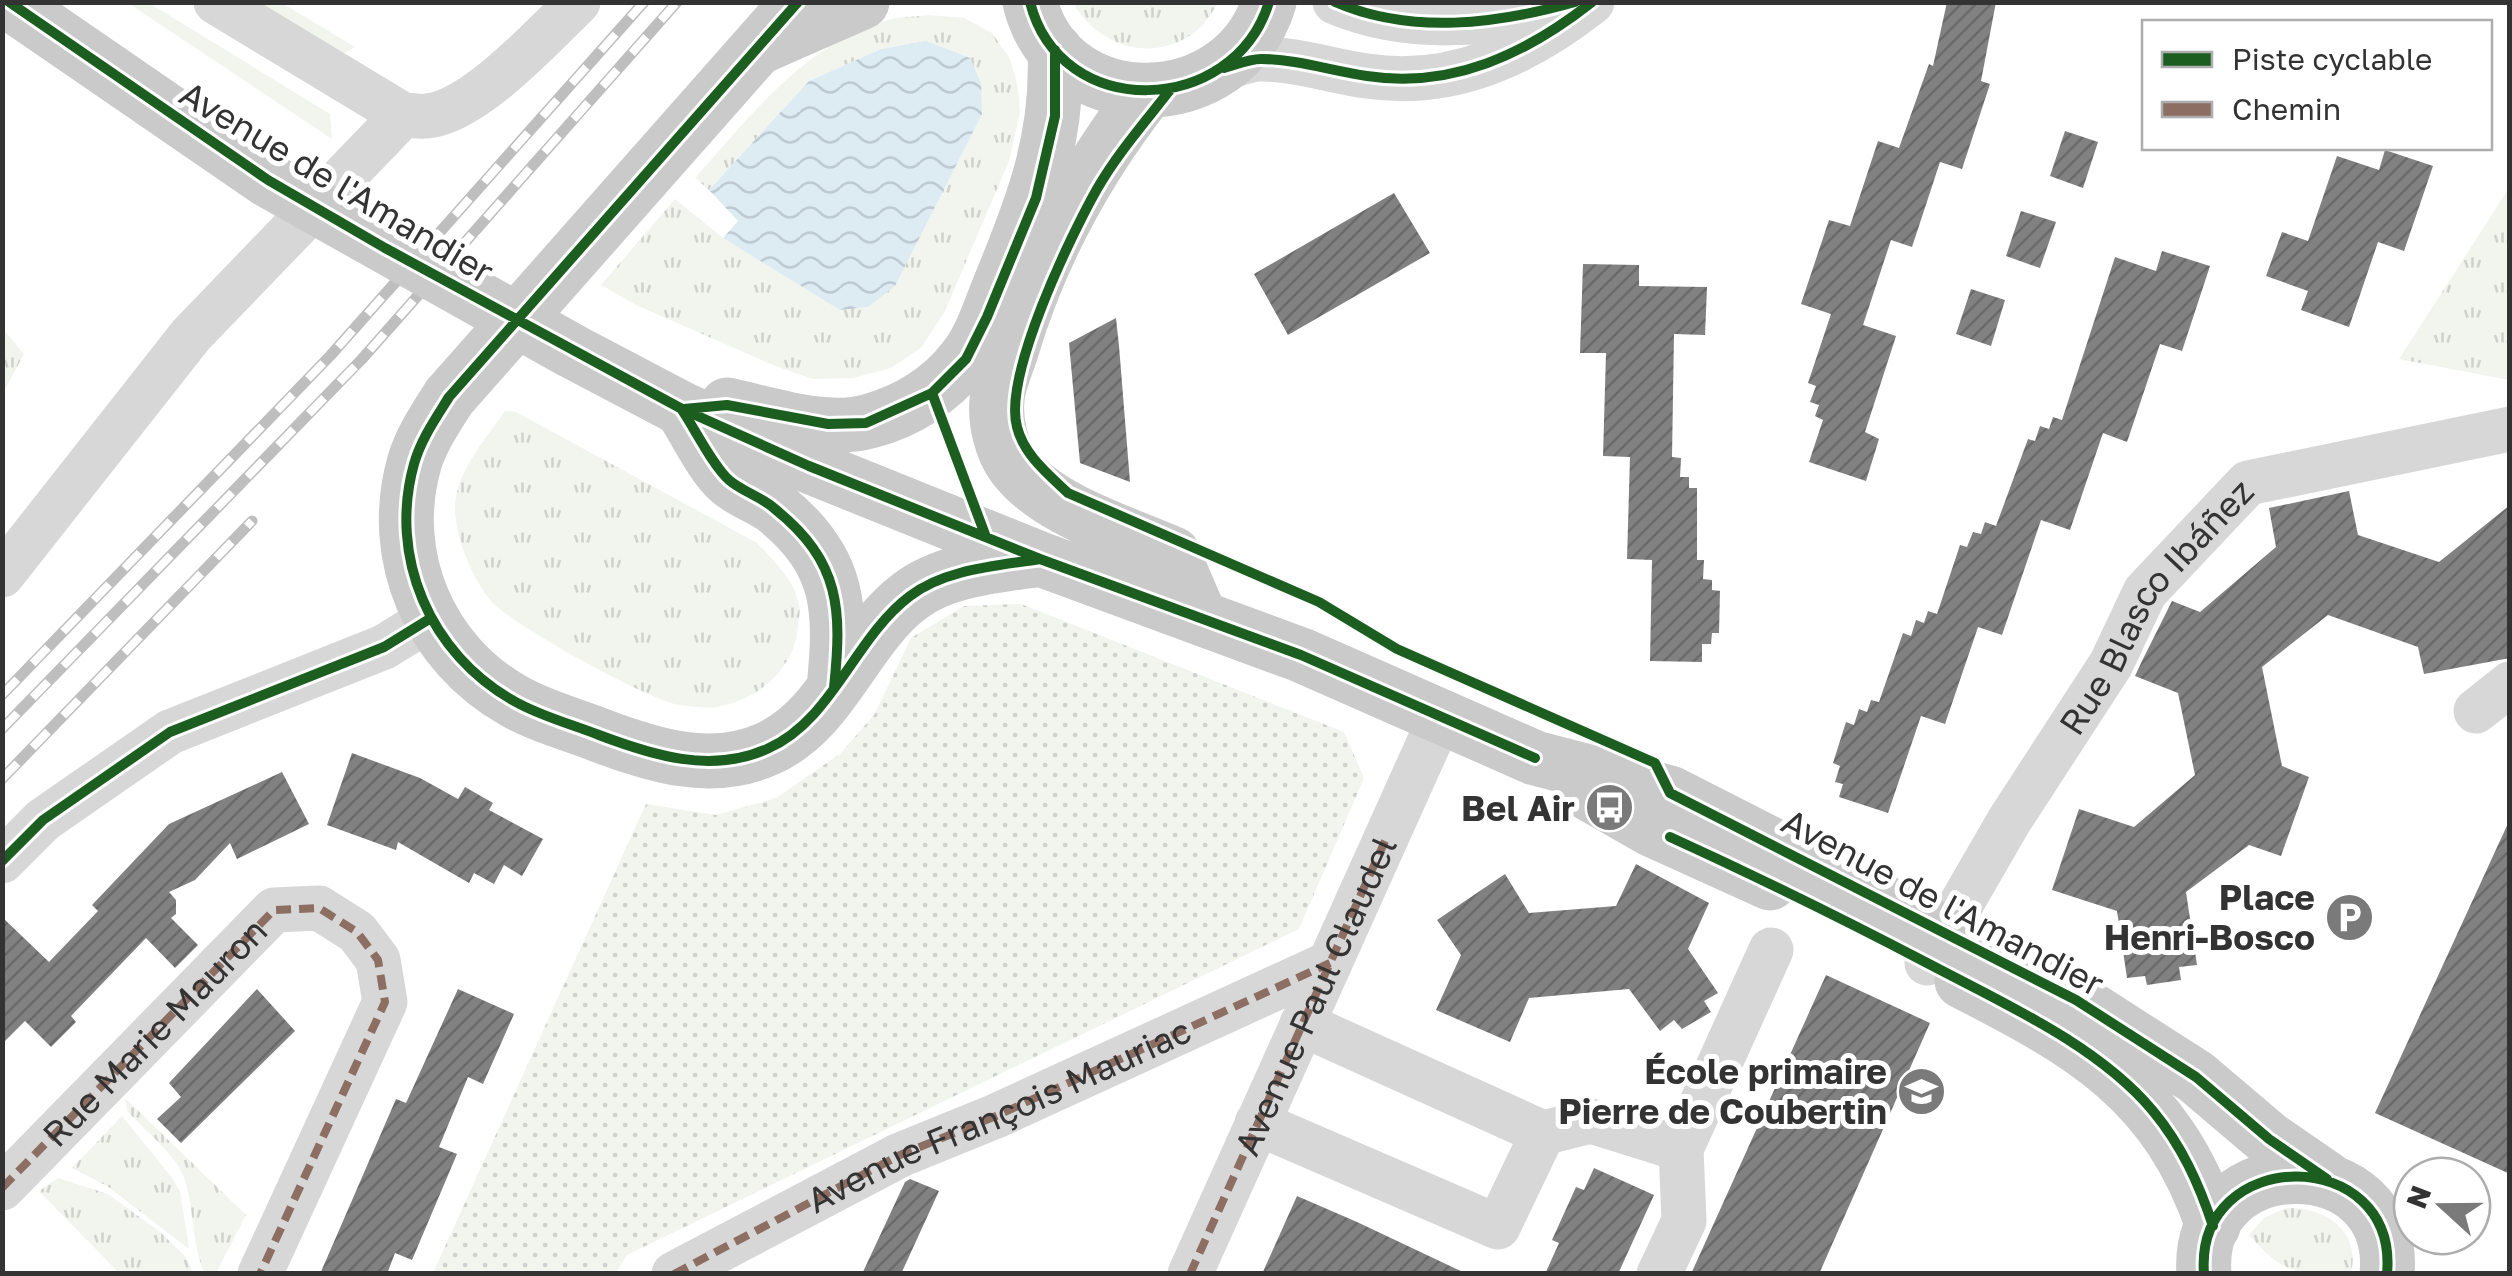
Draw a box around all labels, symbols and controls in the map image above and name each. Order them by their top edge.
legend [2142,20,2492,150]
text: Piste cyclable [2232,41,2433,77]
street label: Avenue de l'Amandier [173,72,501,292]
text: Chemin [2232,91,2341,127]
street label: Rue Blasco Ibáñez [2050,470,2262,742]
bus stop icon: Bel Air [1584,782,1636,834]
place label: Bel Air [1461,787,1575,829]
street label: Avenue de l'Amandier [1775,799,2111,1005]
street label: Avenue Paul Claudel [1225,830,1405,1162]
place label: Place Henri-Bosco [2104,876,2315,958]
parking icon: Place Henri-Bosco [2324,891,2376,943]
street label: Rue Marie Mauron [34,909,275,1155]
street label: Avenue François Mauriac [800,1009,1197,1221]
place label: École primaire Pierre de Coubertin [1558,1050,1887,1132]
school or university icon: École primaire Pierre de Coubertin [1896,1065,1948,1117]
north arrow [2392,1156,2492,1256]
text: N [2399,1181,2437,1213]

